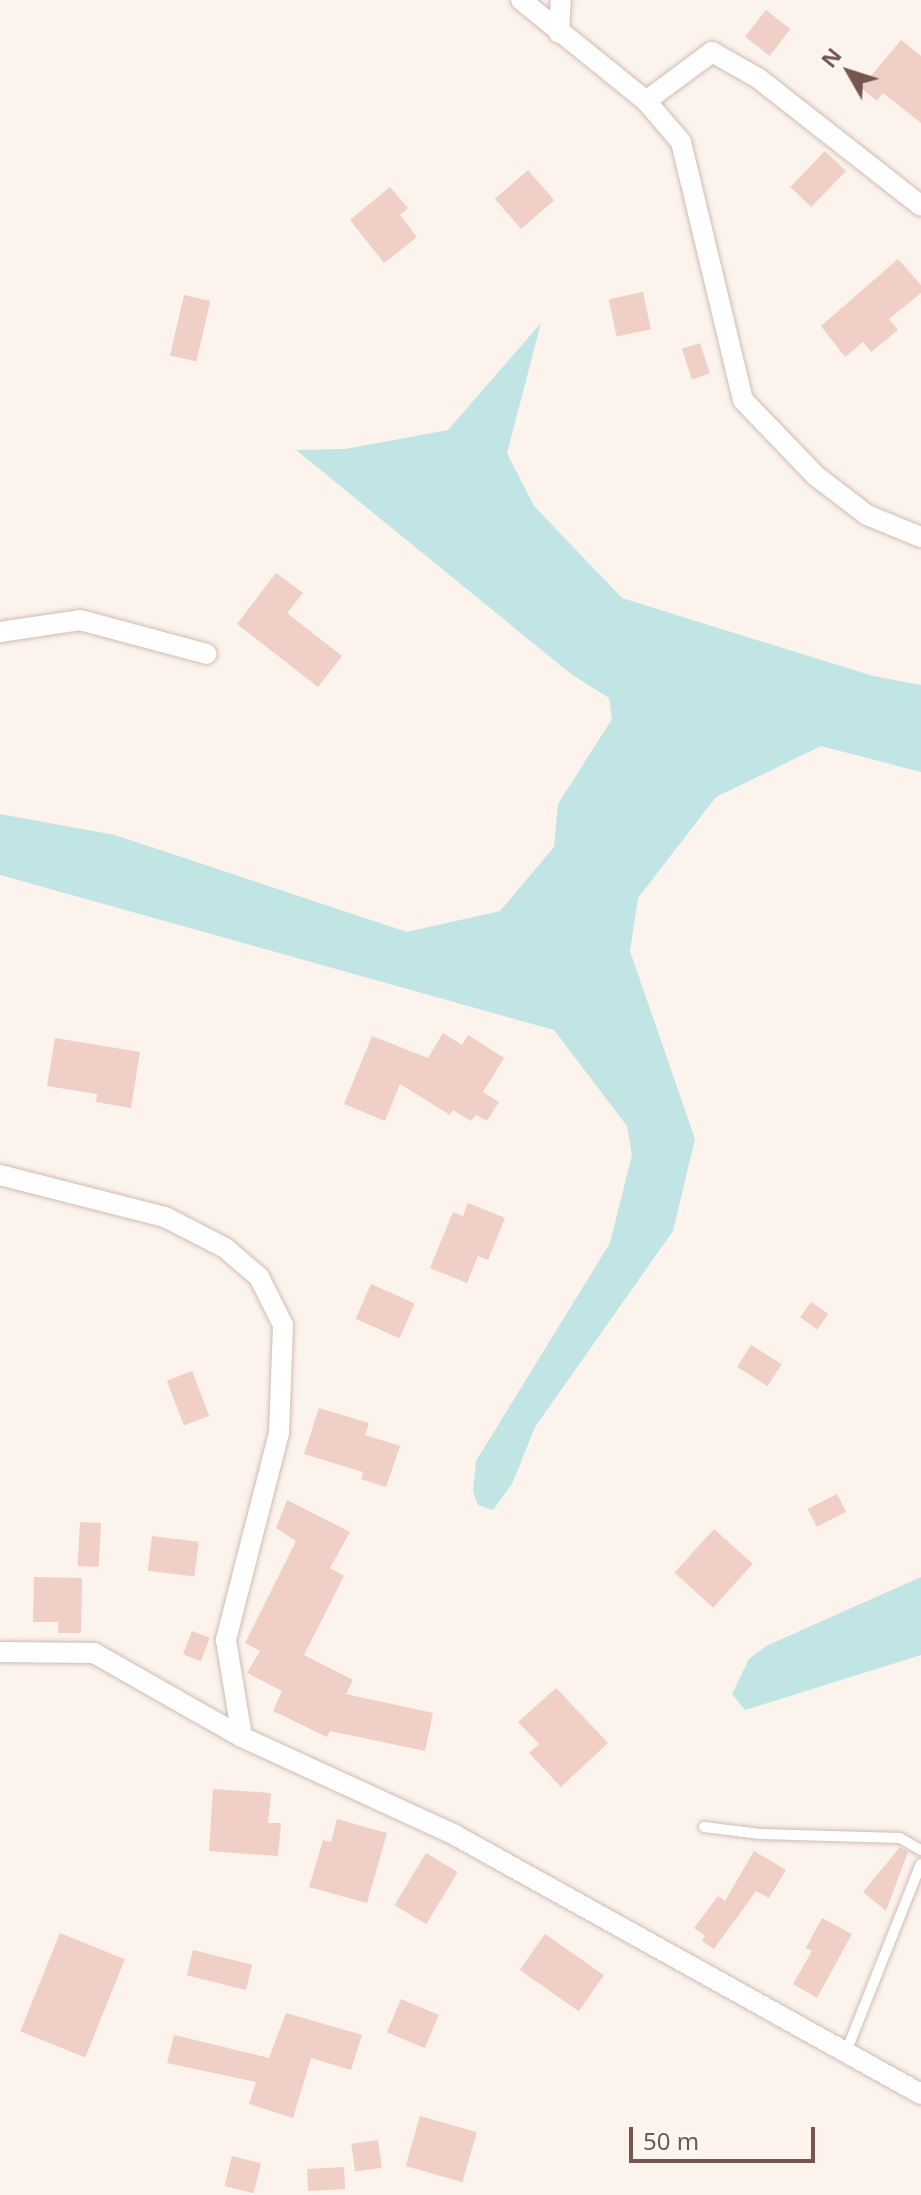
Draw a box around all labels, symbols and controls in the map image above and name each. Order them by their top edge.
north arrow [809,32,889,112]
text: N [813,41,848,73]
scale bar [633,2111,819,2161]
text: 50 m [643,2124,699,2157]

